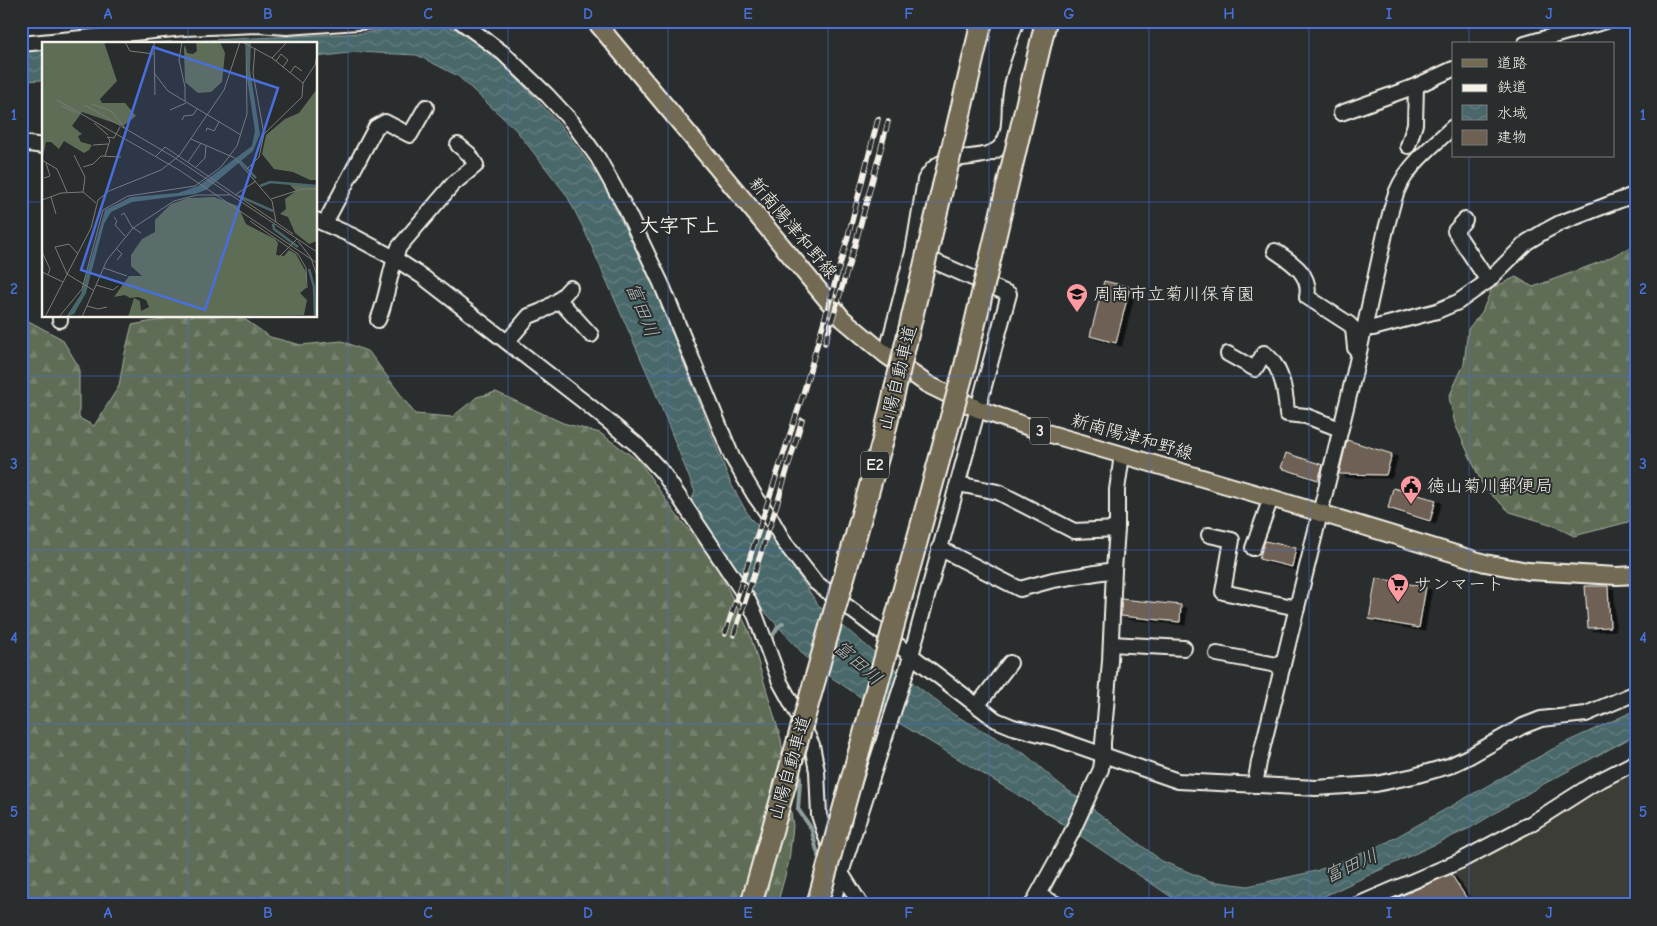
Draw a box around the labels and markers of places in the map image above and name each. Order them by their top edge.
school or university icon: 周南市立菊川保育園 [1065,282,1089,313]
place label: 周南市立菊川保育園 [1093,284,1255,305]
public building icon: 徳山菊川郵便局 [1399,474,1423,505]
place label: 徳山菊川郵便局 [1427,476,1553,497]
supermarket icon: サンマート [1386,572,1410,603]
place label: サンマート [1414,574,1504,595]

